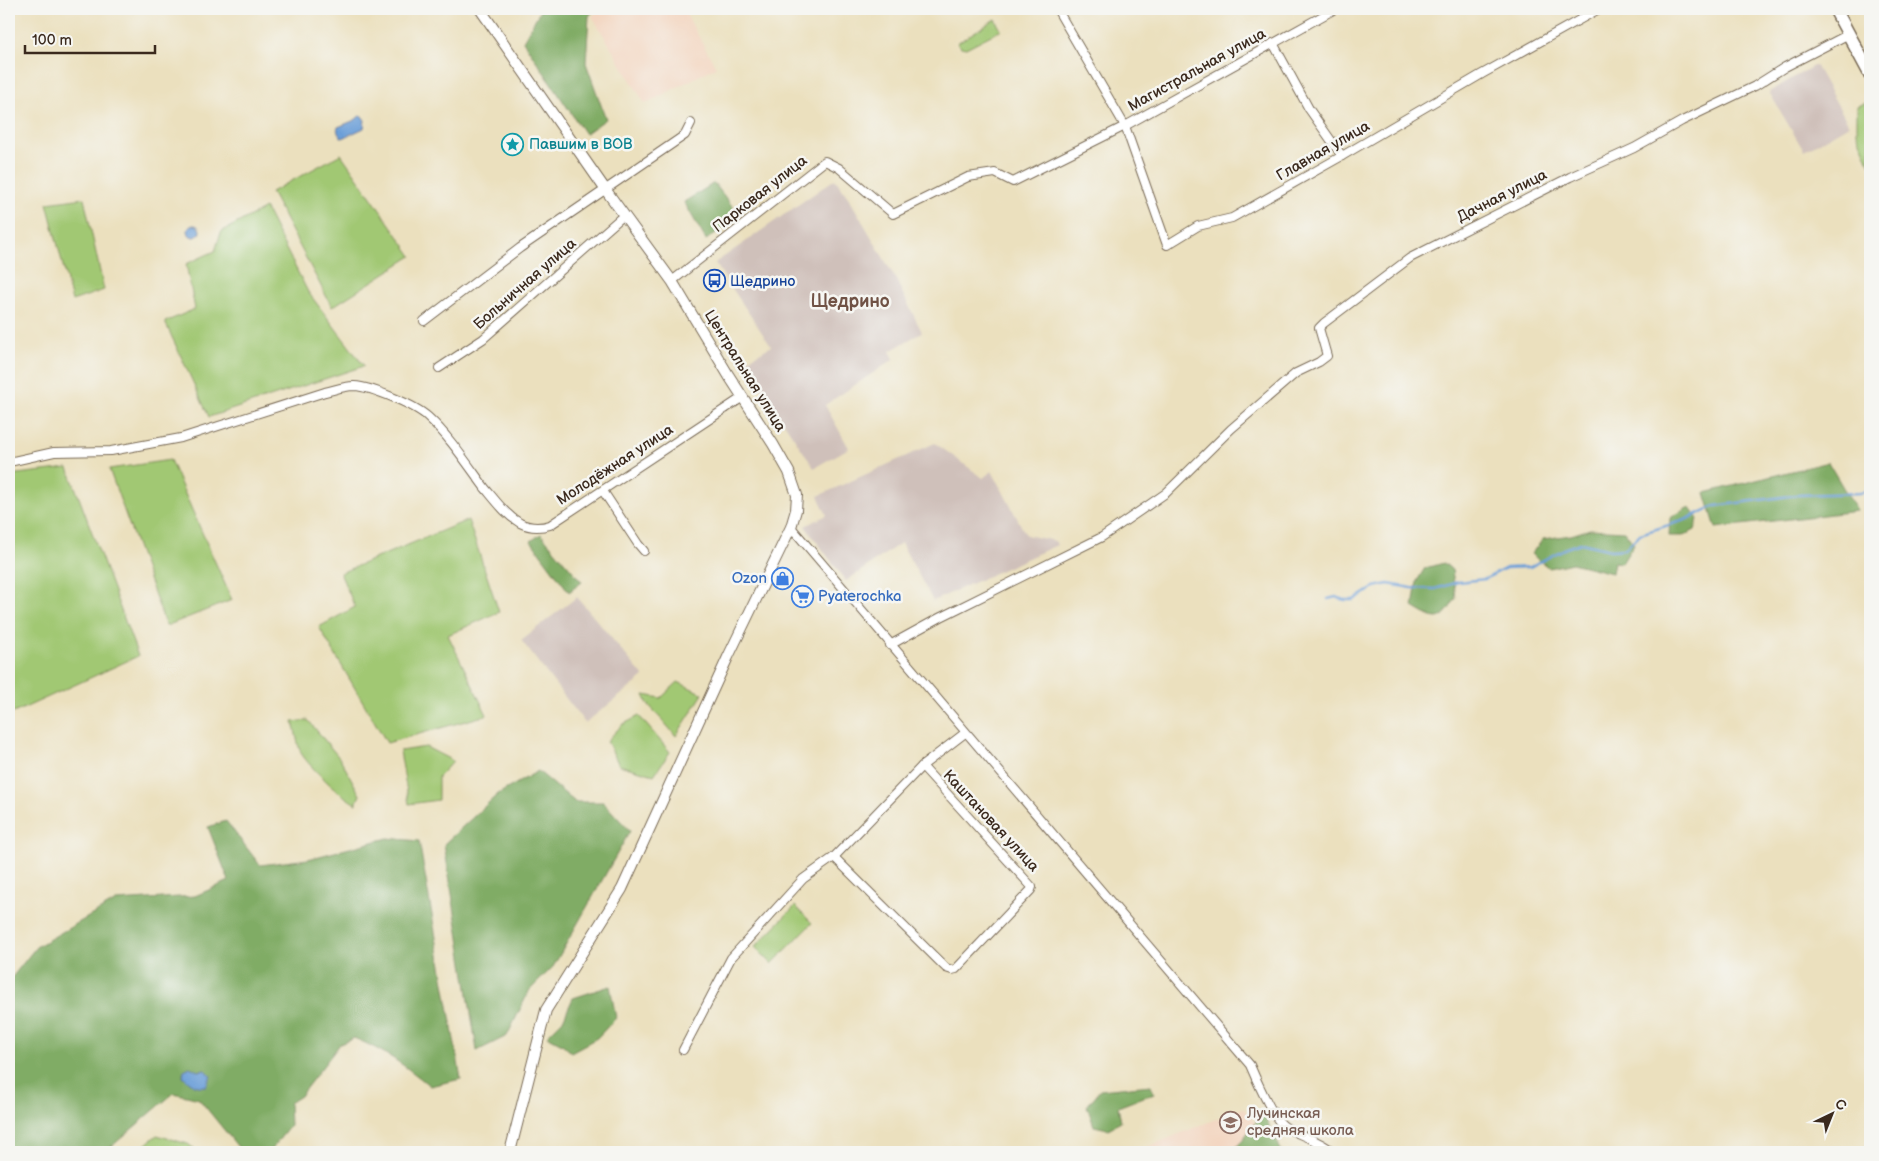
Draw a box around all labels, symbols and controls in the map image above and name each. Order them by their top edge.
scale bar [25,22,155,54]
street label: Магистральная улица [1125,24,1269,116]
text: 100 m [32,31,72,50]
street label: Главная улица [1273,117,1373,185]
place icon: Павшим в ВОВ [501,132,525,156]
place label: Павшим в ВОВ [529,135,633,154]
street label: Парковая улица [709,151,811,237]
street label: Дачная улица [1454,165,1550,227]
street label: Больничная улица [470,234,580,334]
bus stop icon: Щедрино [702,269,726,293]
place label: Щедрино [730,272,795,291]
district label: Щедрино [810,291,890,312]
street label: Центральная улица [700,307,790,435]
street label: Молодёжная улица [553,420,677,510]
shop icon: Ozon [771,566,795,590]
place label: Ozon [732,569,767,588]
supermarket icon: Pyaterochka [790,584,814,608]
place label: Pyaterochka [818,587,901,606]
street label: Каштановая улица [939,766,1043,876]
north arrow [1806,1088,1856,1138]
text: С [1831,1095,1850,1115]
place label: Лучинская средняя школа [1246,1104,1354,1140]
school or university icon: Лучинская средняя школа [1219,1110,1243,1134]

